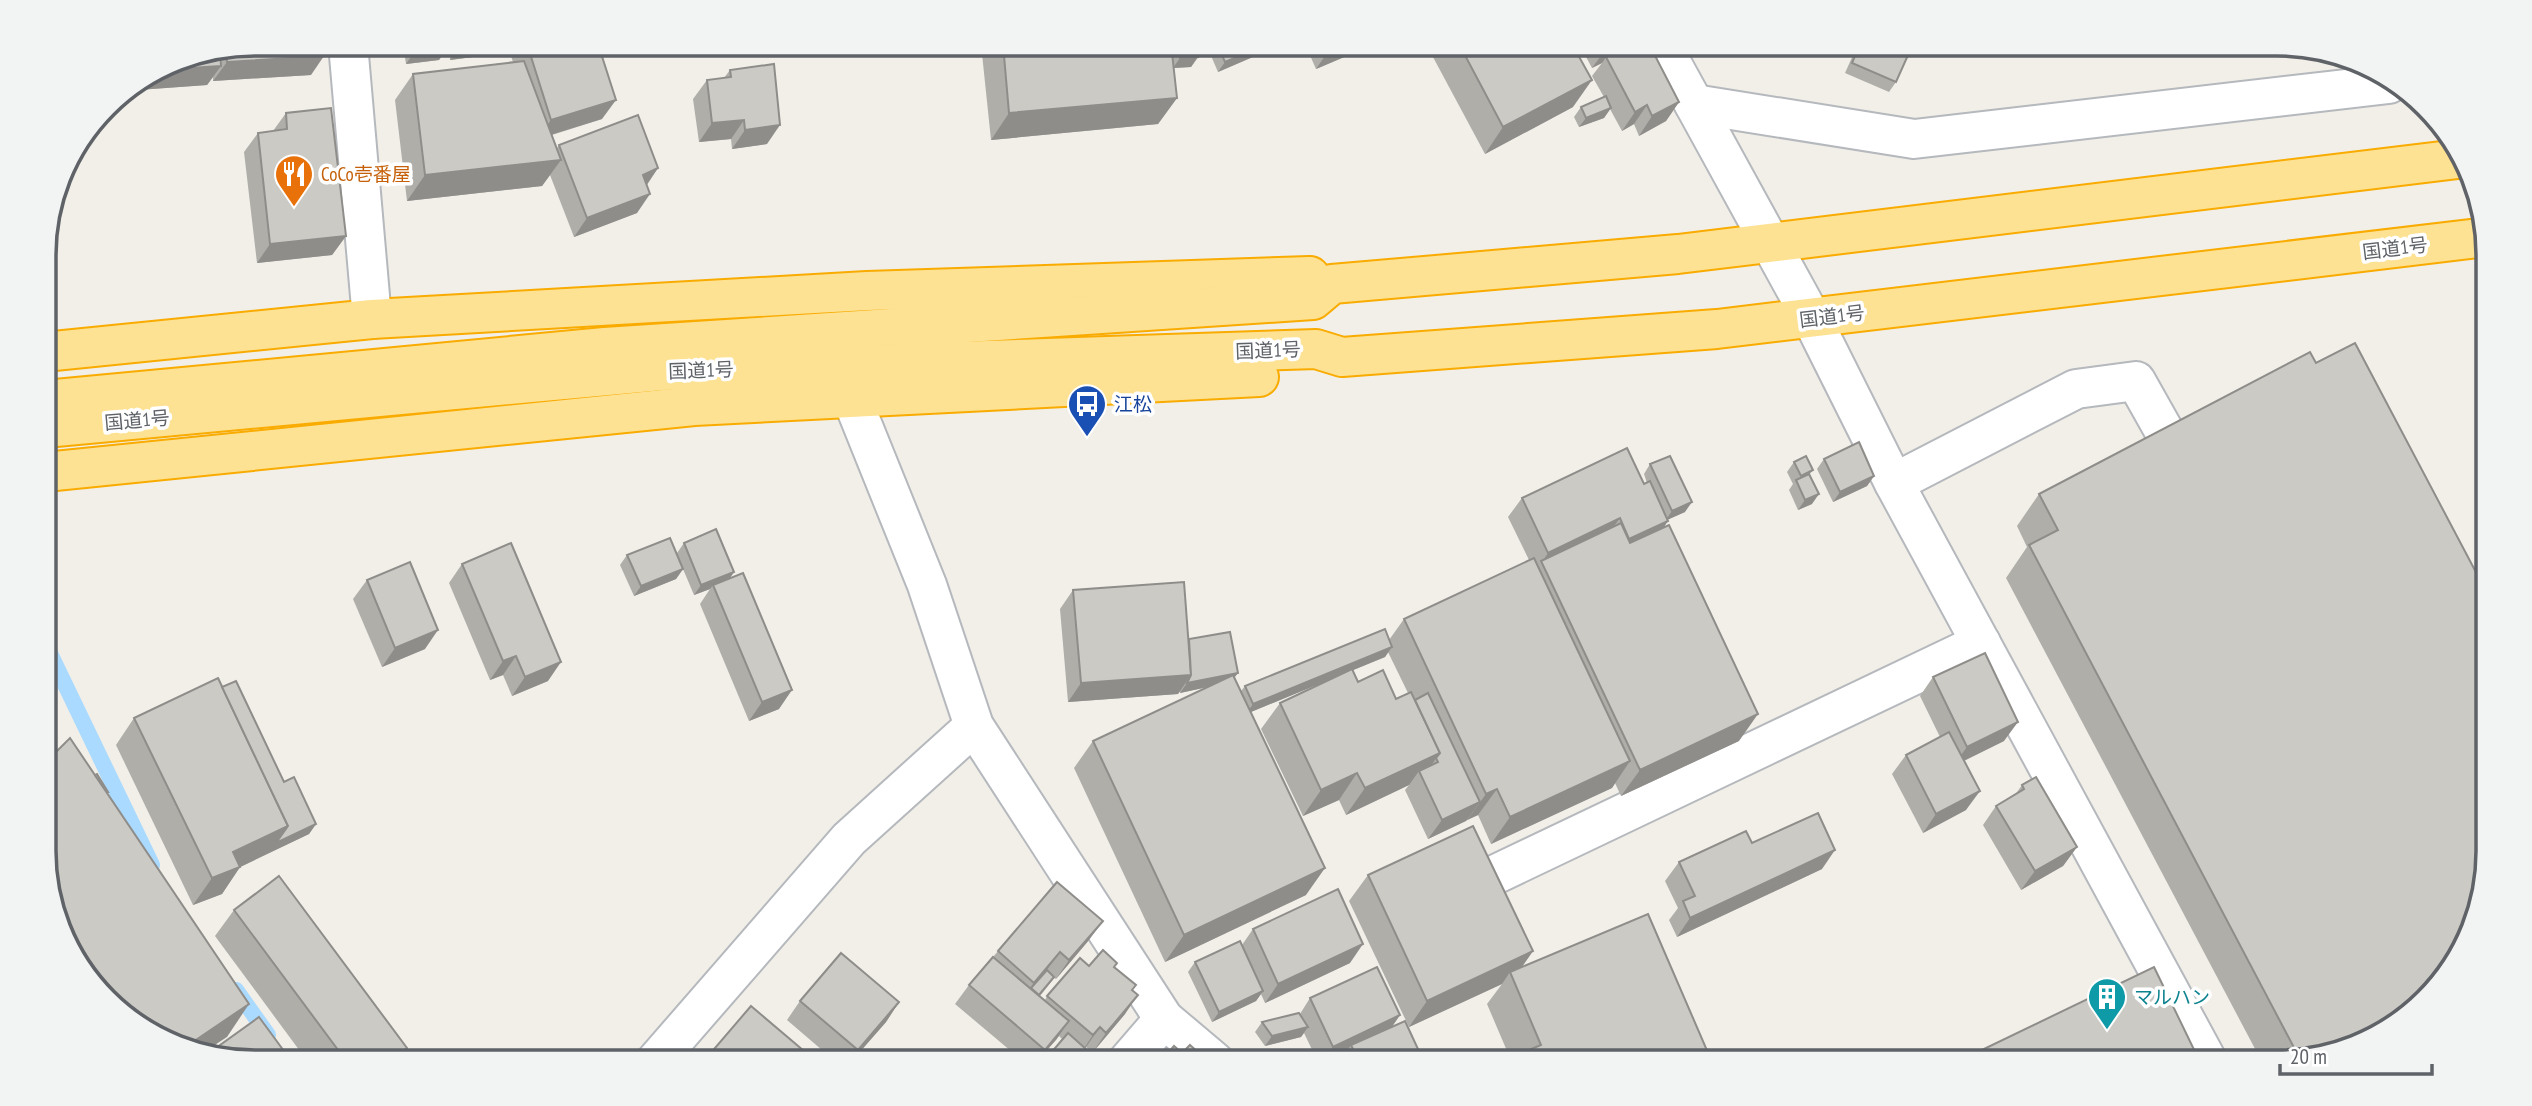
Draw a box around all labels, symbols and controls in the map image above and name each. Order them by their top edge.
restaurant icon: CoCo壱番屋 [273,153,315,208]
place label: CoCo壱番屋 [321,162,411,186]
street label: 国道1号 [2361,232,2429,264]
street label: 国道1号 [1798,300,1866,332]
street label: 国道1号 [1235,337,1301,363]
street label: 国道1号 [668,357,734,383]
bus stop icon: 江松 [1066,383,1108,438]
place label: 江松 [1114,392,1152,416]
street label: 国道1号 [103,405,171,435]
building icon: マルハン [2086,976,2128,1031]
place label: マルハン [2134,985,2210,1009]
scale bar [2280,1032,2432,1076]
text: 20 m [2290,1043,2327,1070]

